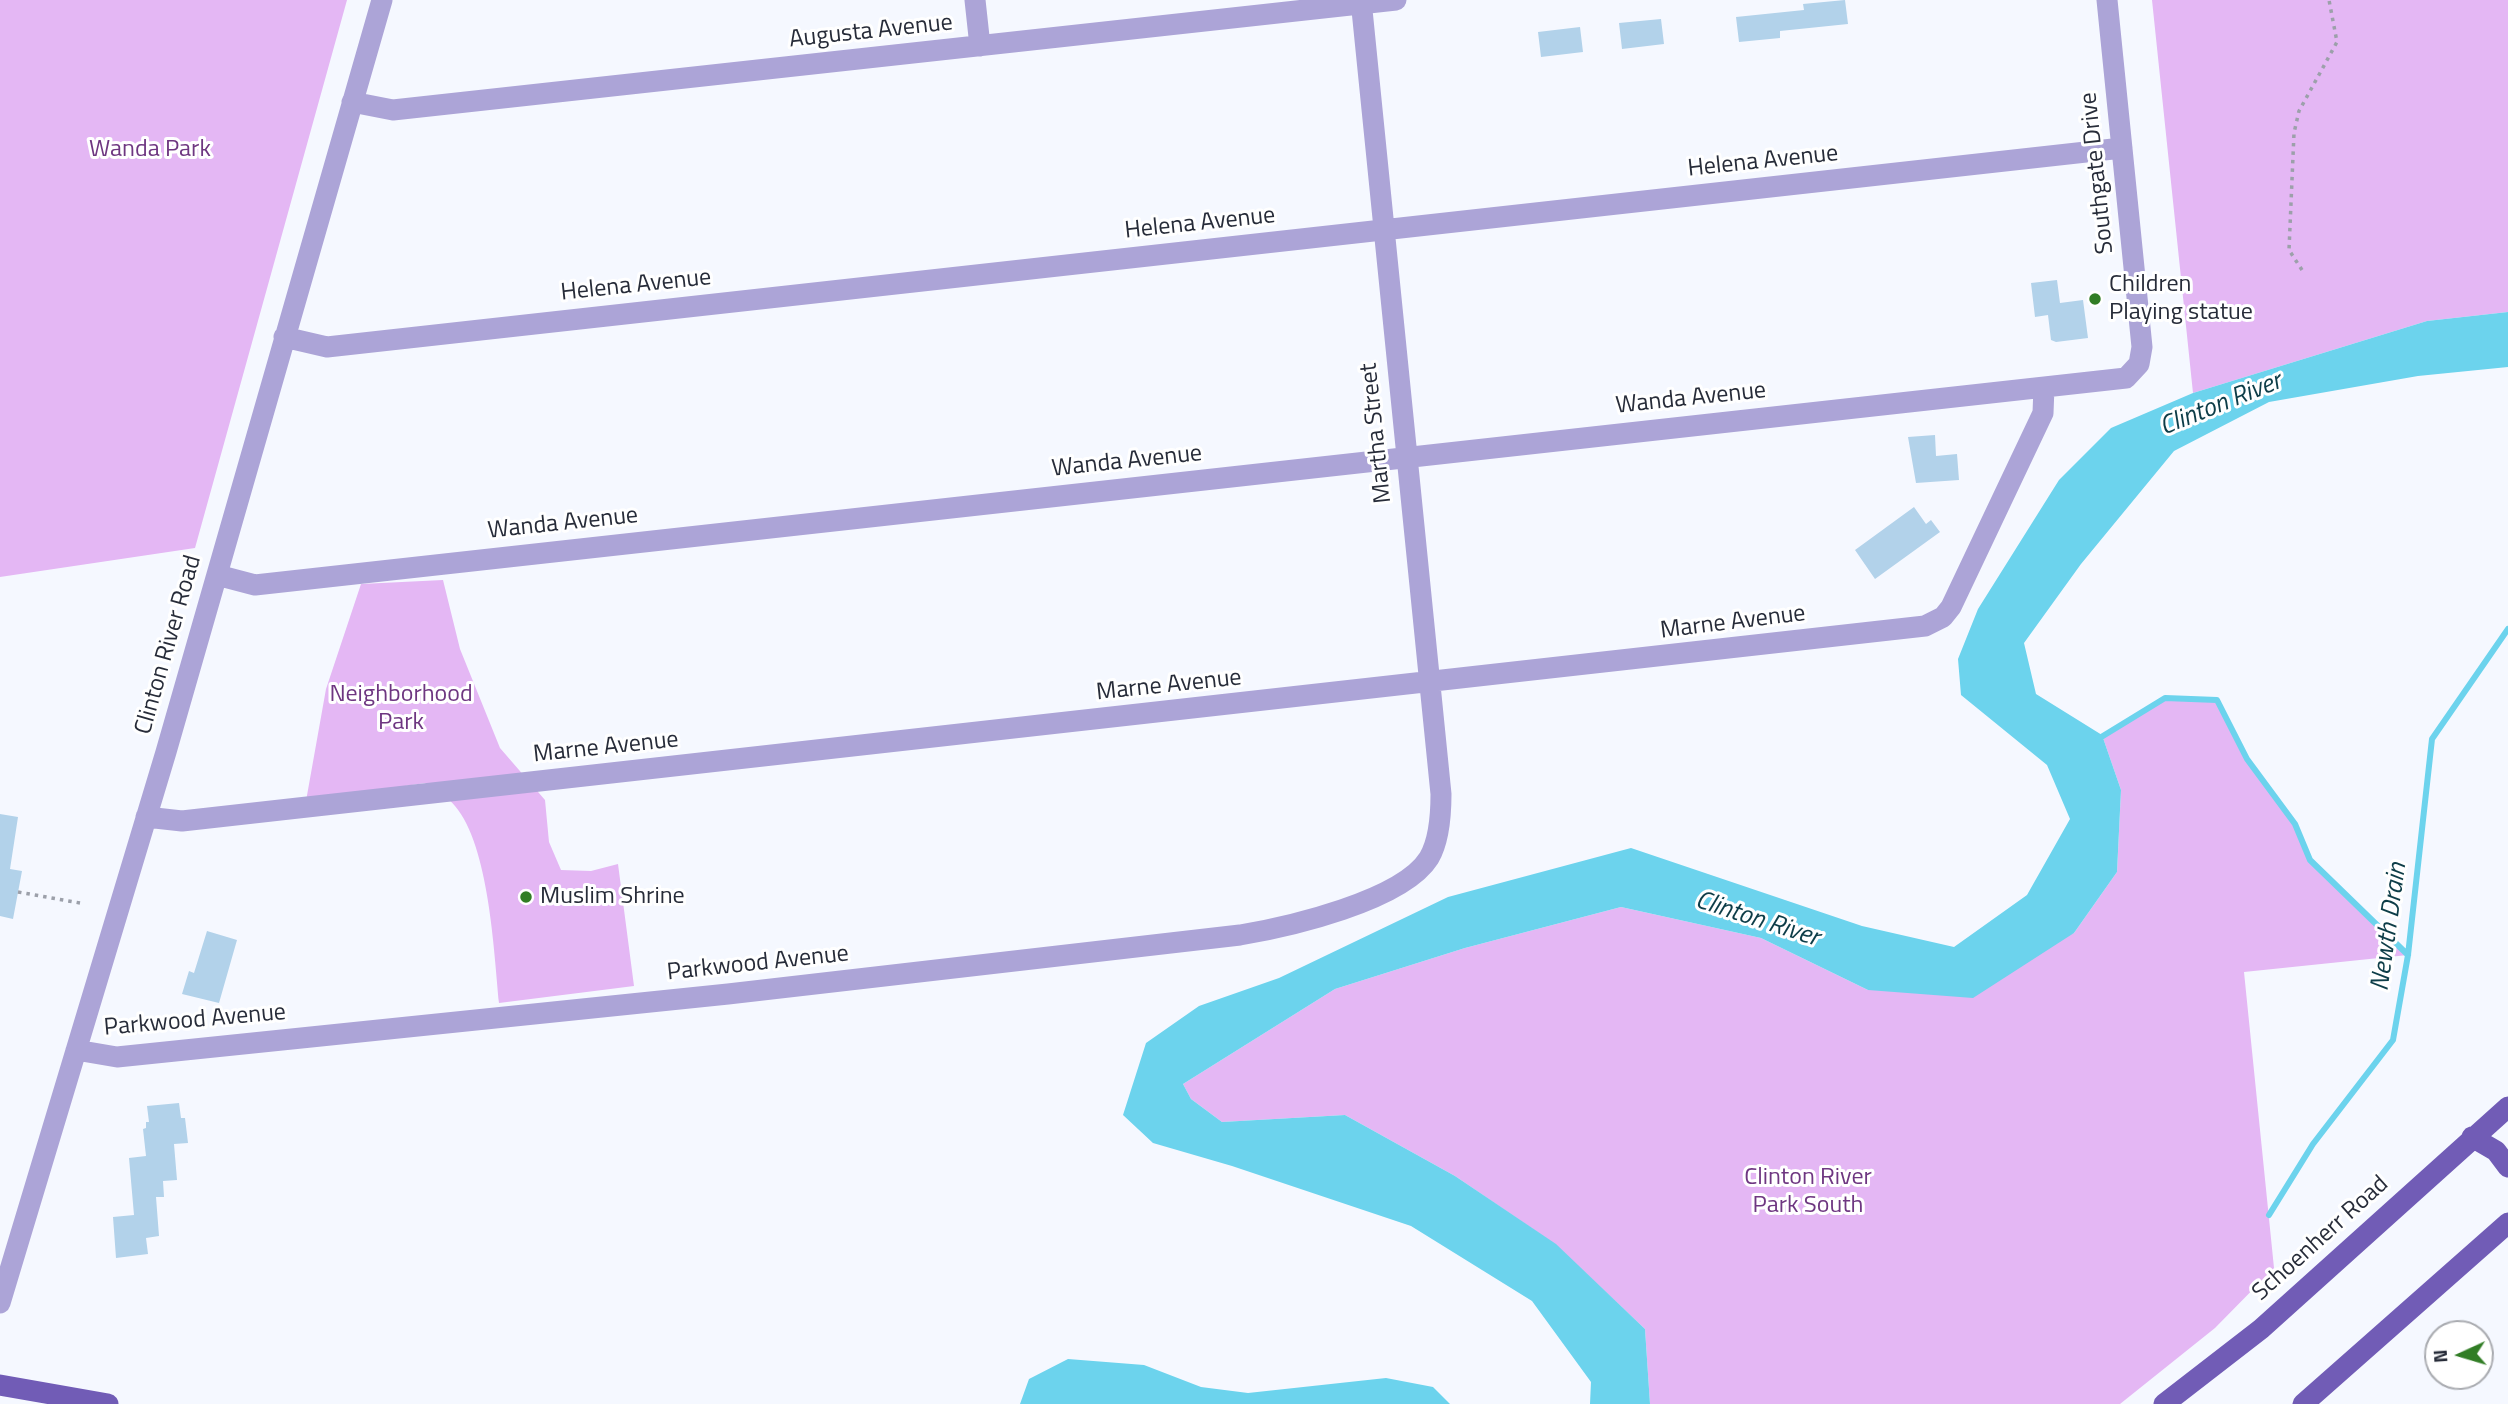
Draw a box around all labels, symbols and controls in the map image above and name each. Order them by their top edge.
street label: Augusta Avenue [788,9,954,55]
street label: Southgate Drive [2075,91,2121,255]
park label: Wanda Park [89,136,211,164]
street label: Helena Avenue [1686,140,1840,184]
street label: Helena Avenue [1123,202,1277,246]
street label: Helena Avenue [559,264,713,308]
place label: Children Playing statue [2109,271,2253,327]
marker: Children Playing statue [2087,291,2103,307]
street label: Martha Street [1355,361,1399,505]
water label: Clinton River [2156,366,2286,444]
street label: Wanda Avenue [1614,377,1768,421]
street label: Wanda Avenue [1050,440,1204,484]
street label: Wanda Avenue [486,502,640,546]
street label: Clinton River Road [130,552,208,738]
street label: Marne Avenue [1659,600,1807,646]
street label: Marne Avenue [1095,664,1243,708]
park label: Neighborhood Park [329,681,473,737]
street label: Marne Avenue [532,726,680,770]
water label: Newth Drain [2366,861,2414,993]
place label: Muslim Shrine [540,883,685,911]
water label: Clinton River [1691,885,1823,955]
marker: Muslim Shrine [518,889,534,905]
street label: Parkwood Avenue [666,940,850,988]
street label: Parkwood Avenue [103,999,287,1043]
park label: Clinton River Park South [1744,1164,1872,1220]
street label: Schoenherr Road [2247,1170,2395,1308]
north arrow [2424,1320,2494,1390]
text: N [2425,1349,2454,1364]

